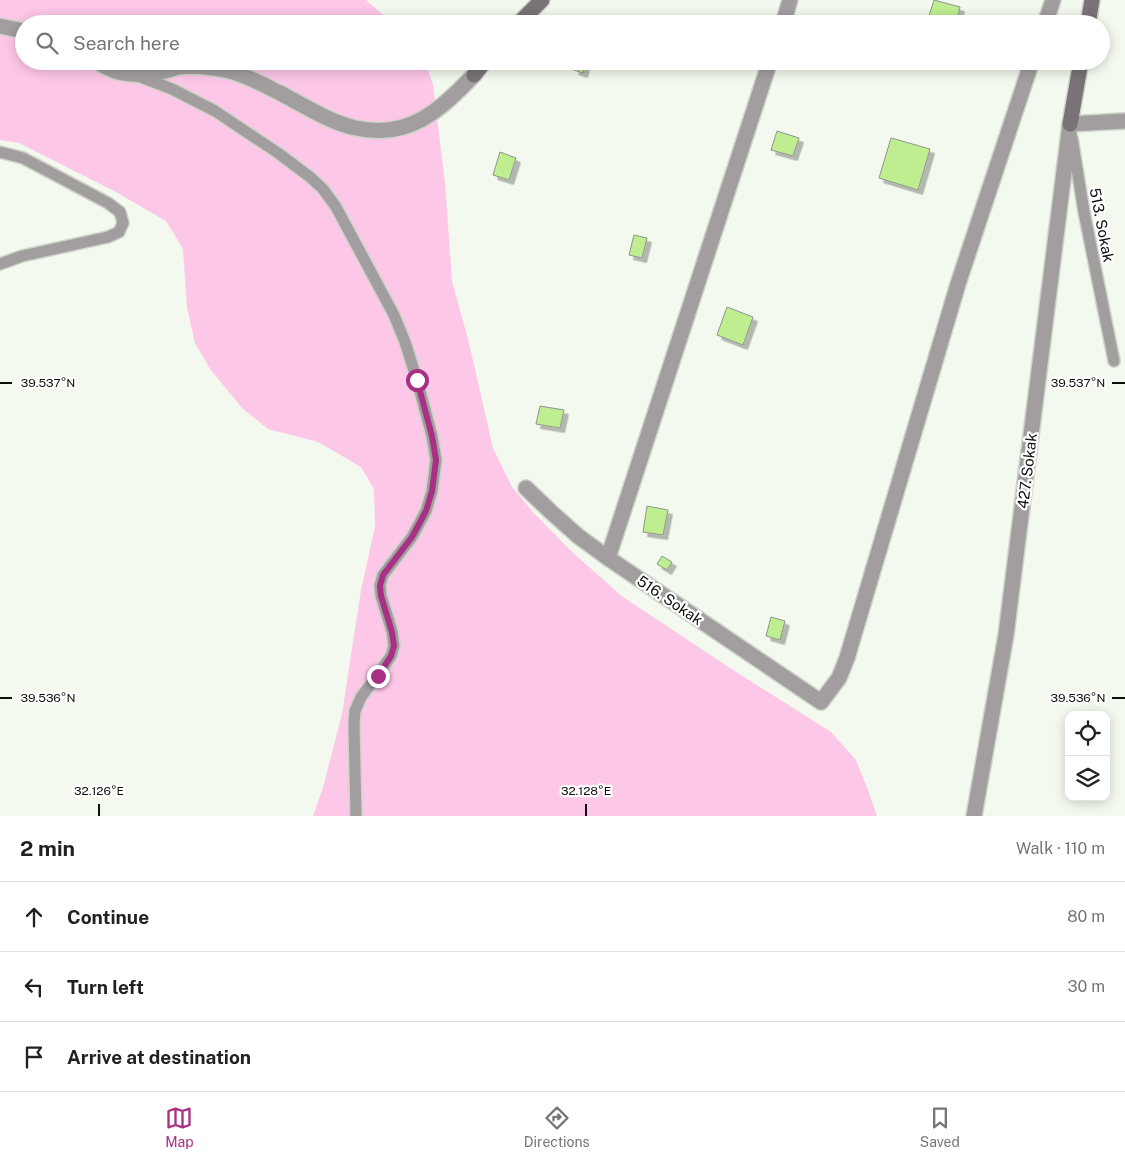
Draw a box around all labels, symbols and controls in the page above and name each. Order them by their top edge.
search box [15,15,1110,70]
icon: search [33,29,61,57]
text: Search here [73,32,180,54]
street label: 513. Sokak [1086,186,1118,264]
route start [406,369,429,392]
text: 39.537°N [21,376,75,390]
text: 39.537°N [1051,376,1105,390]
street label: 427. Sokak [1014,432,1040,510]
street label: 516. Sokak [634,572,706,628]
route end [367,665,390,688]
text: 39.536°N [21,691,75,705]
text: 39.536°N [1051,691,1105,705]
map controls [1065,711,1110,801]
button: locate [1065,711,1110,756]
button: layers [1065,756,1110,801]
text: 32.126°E [74,784,124,798]
text: 32.128°E [561,784,611,798]
text: 2 min [20,836,75,861]
text: Walk · 110 m [1016,839,1105,858]
icon: ahead [20,903,48,931]
text: Continue [67,906,149,928]
text: 80 m [1067,907,1105,926]
icon: left [20,973,48,1001]
text: Turn left [67,976,144,998]
text: 30 m [1068,977,1105,996]
icon: arrive [20,1043,48,1071]
text: Arrive at destination [67,1046,251,1068]
tab: Map [165,1104,194,1150]
tab: Directions [524,1104,590,1150]
tab: Saved [920,1104,960,1150]

